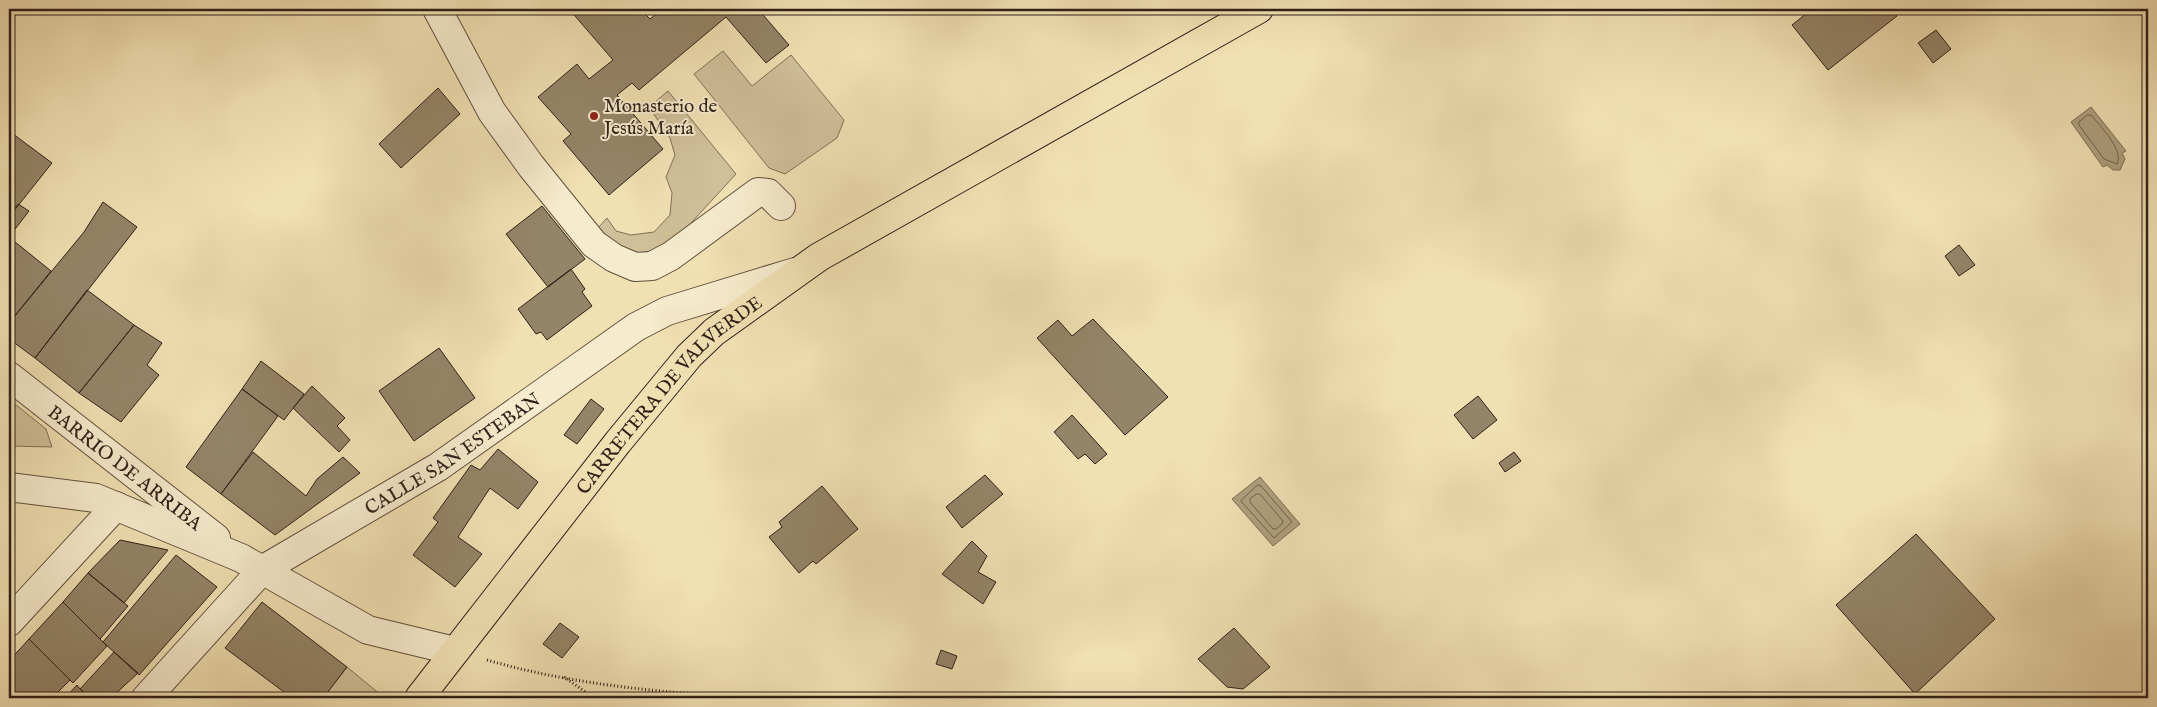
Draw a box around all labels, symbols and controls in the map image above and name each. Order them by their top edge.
place label: Monasterio de Jesús María [602,95,718,141]
marker: Monasterio de Jesús María [588,110,600,122]
street label: CARRETERA DE VALVERDE [572,291,768,500]
street label: CALLE SAN ESTEBAN [361,388,546,521]
street label: BARRIO DE ARRIBA [42,401,207,537]

